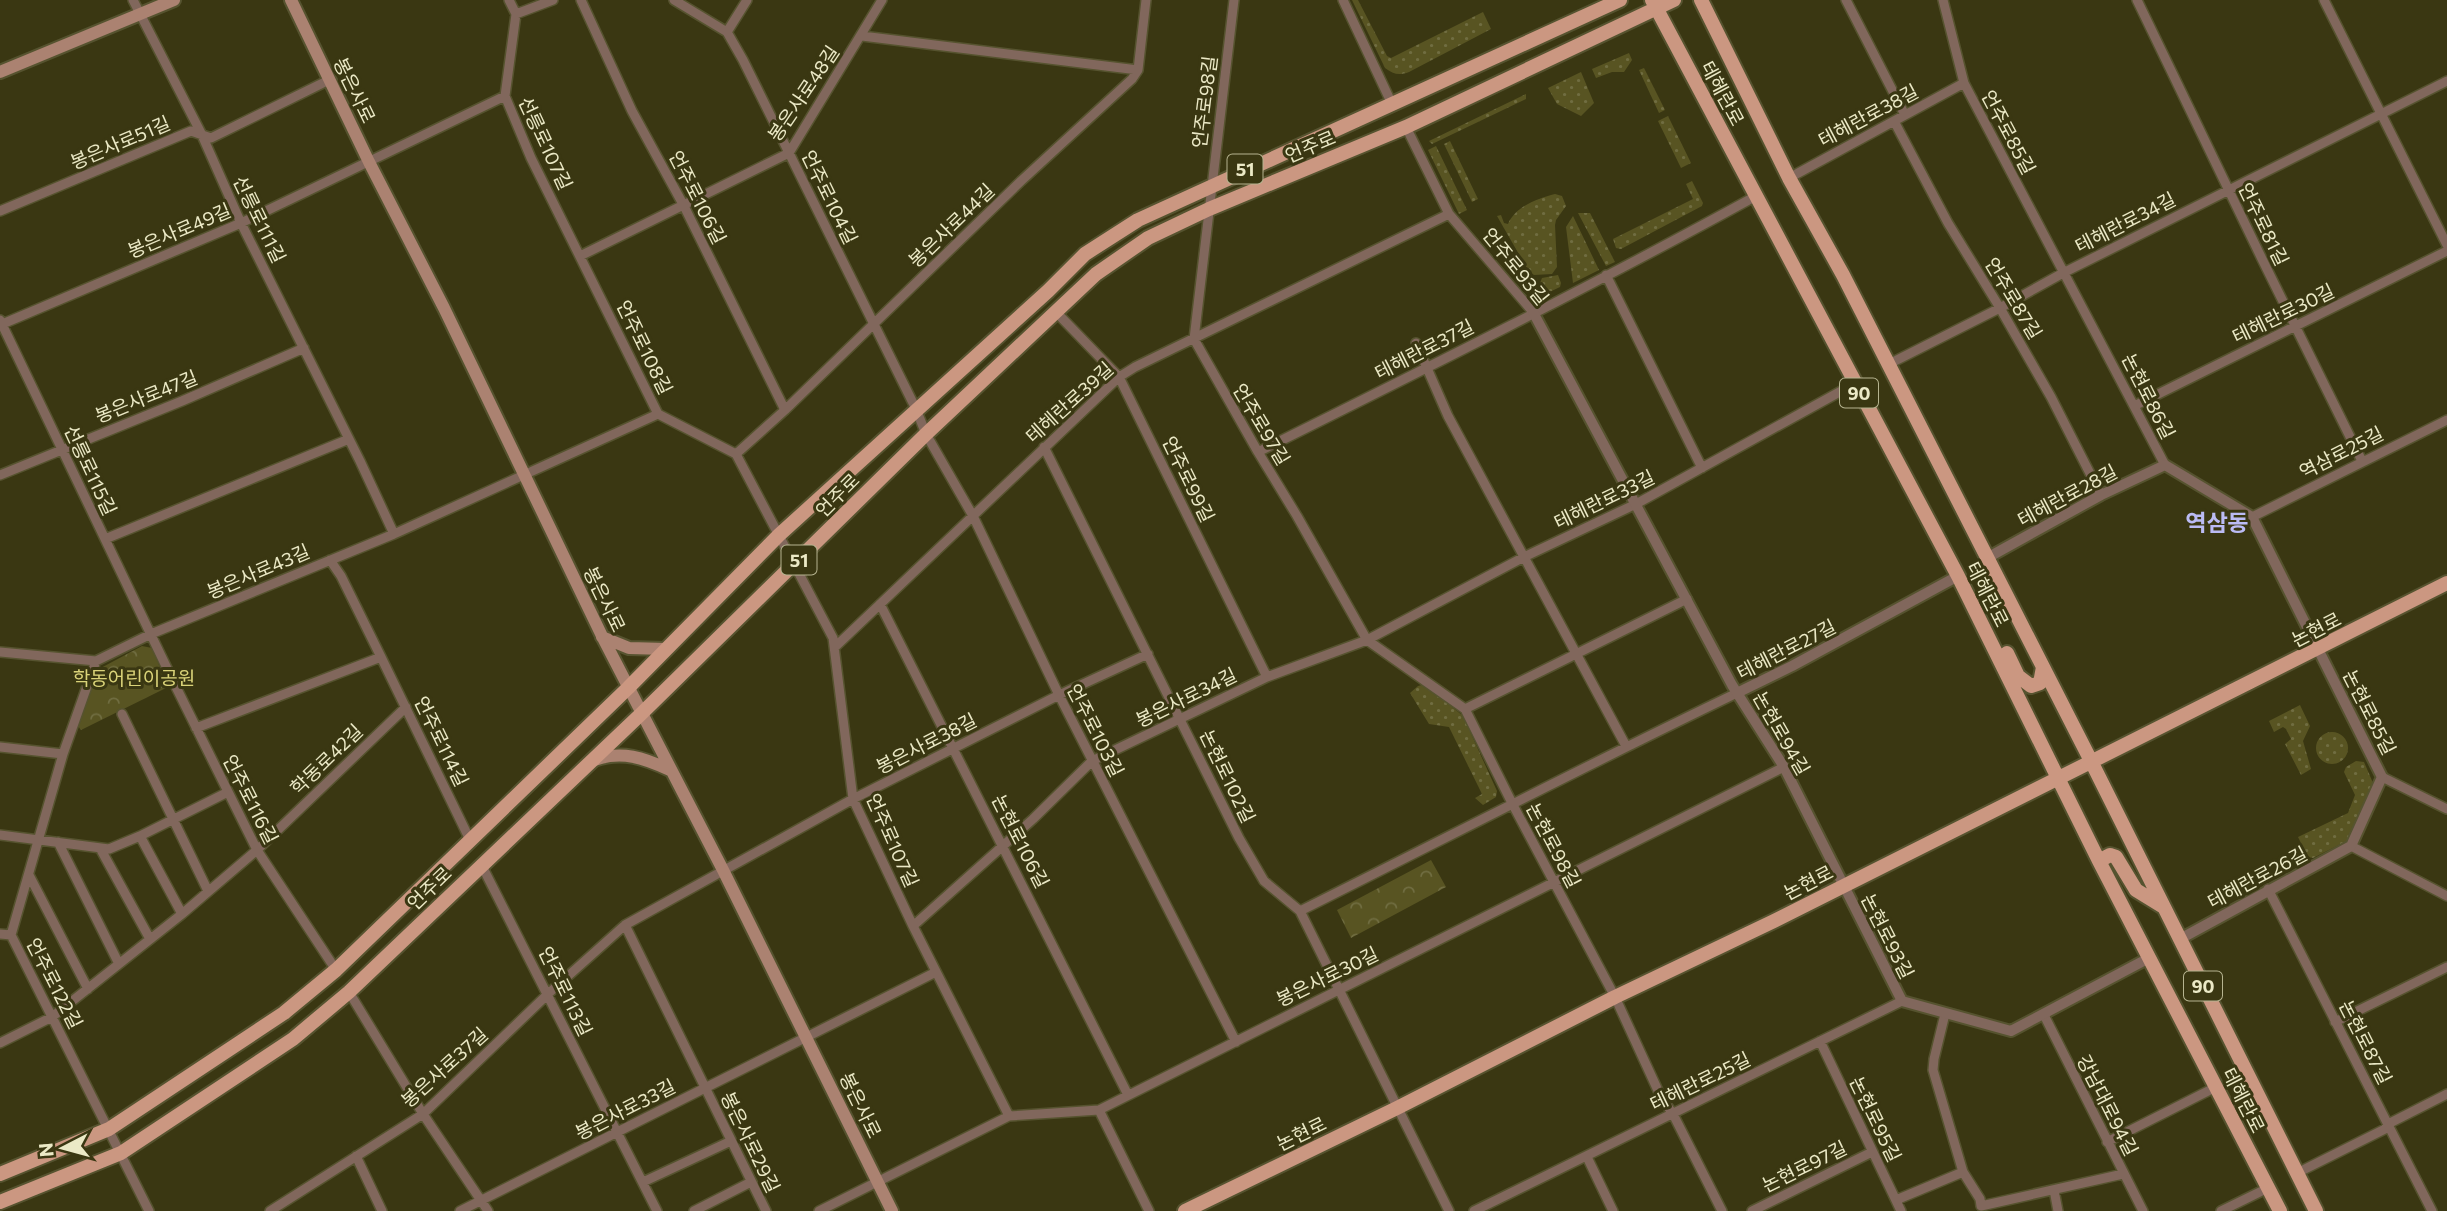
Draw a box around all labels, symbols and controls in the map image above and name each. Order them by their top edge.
street label: 봉은사로48길 [763,41,843,145]
street label: 봉은사로 [329,54,381,126]
street label: 언주로98길 [1187,54,1221,150]
street label: 테헤란로 [1696,57,1750,129]
street label: 테헤란로38길 [1814,79,1922,151]
street label: 언주로85길 [1977,86,2041,178]
street label: 선릉로107길 [514,93,578,193]
street label: 봉은사로51길 [67,111,173,173]
street label: 언주로 [1281,125,1339,167]
street label: 언주로106길 [665,146,731,248]
street label: 언주로104길 [797,146,863,248]
road number: 51 [1228,154,1262,184]
street label: 선릉로111길 [229,172,291,266]
street label: 봉은사로44길 [903,178,999,272]
street label: 언주로81길 [2234,179,2294,269]
street label: 테헤란로34길 [2071,187,2179,257]
street label: 봉은사로49길 [124,198,234,262]
street label: 언주로93길 [1478,223,1554,309]
street label: 언주로87길 [1981,253,2047,343]
street label: 테헤란로30길 [2228,278,2338,348]
street label: 언주로108길 [612,296,678,398]
street label: 테헤란로37길 [1371,314,1477,384]
street label: 논현로86길 [2118,349,2180,443]
street label: 테헤란로39길 [1021,357,1117,447]
street label: 봉은사로47길 [91,365,201,427]
street label: 언주로97길 [1229,379,1295,469]
road number: 90 [1840,379,1878,408]
street label: 선릉로115길 [60,421,122,519]
street label: 역삼로25길 [2295,421,2387,483]
street label: 언주로99길 [1158,432,1220,526]
street label: 테헤란로28길 [2013,459,2121,531]
street label: 테헤란로33길 [1550,465,1658,533]
street label: 언주로 [810,468,864,522]
district label: 역삼동 [2185,508,2249,536]
street label: 봉은사로43길 [203,539,313,603]
road number: 51 [782,546,816,574]
street label: 테헤란로 [1962,558,2014,630]
street label: 봉은사로 [579,563,631,635]
street label: 논현로 [2287,607,2345,651]
street label: 테헤란로27길 [1733,614,1839,684]
street label: 봉은사로34길 [1132,663,1240,731]
park label: 학동어린이공원 [73,666,195,689]
street label: 논현로85길 [2339,666,2401,758]
street label: 언주로103길 [1063,680,1129,780]
street label: 논현로94길 [1749,687,1815,779]
street label: 언주로114길 [410,692,474,790]
street label: 봉은사로38길 [872,708,980,778]
street label: 학동로42길 [285,719,367,799]
street label: 논현로102길 [1196,726,1260,826]
street label: 언주로116길 [219,750,283,848]
street label: 언주로107길 [862,789,924,891]
street label: 논현로106길 [988,790,1054,892]
street label: 논현로98길 [1522,799,1586,891]
street label: 테헤란로26길 [2203,841,2311,913]
street label: 논현로 [1779,860,1837,904]
street label: 언주로 [402,862,456,914]
street label: 논현로93길 [1857,890,1919,982]
street label: 언주로122길 [22,934,88,1032]
street label: 봉은사로30길 [1272,941,1382,1011]
street label: 언주로113길 [534,942,598,1040]
road number: 90 [2184,972,2222,1001]
street label: 논현로87길 [2335,996,2397,1088]
street label: 봉은사로37길 [396,1022,492,1112]
street label: 테헤란로25길 [1646,1047,1754,1115]
street label: 강남대로94길 [2073,1051,2143,1159]
street label: 테헤란로 [2218,1064,2270,1136]
street label: 봉은사로 [835,1069,887,1141]
street label: 논현로95길 [1845,1072,1907,1166]
street label: 봉은사로33길 [571,1074,679,1144]
street label: 봉은사로29길 [717,1088,785,1196]
street label: 논현로 [1272,1111,1330,1155]
north arrow [28,1113,98,1183]
street label: 논현로97길 [1758,1136,1850,1196]
text: N [33,1142,58,1158]

